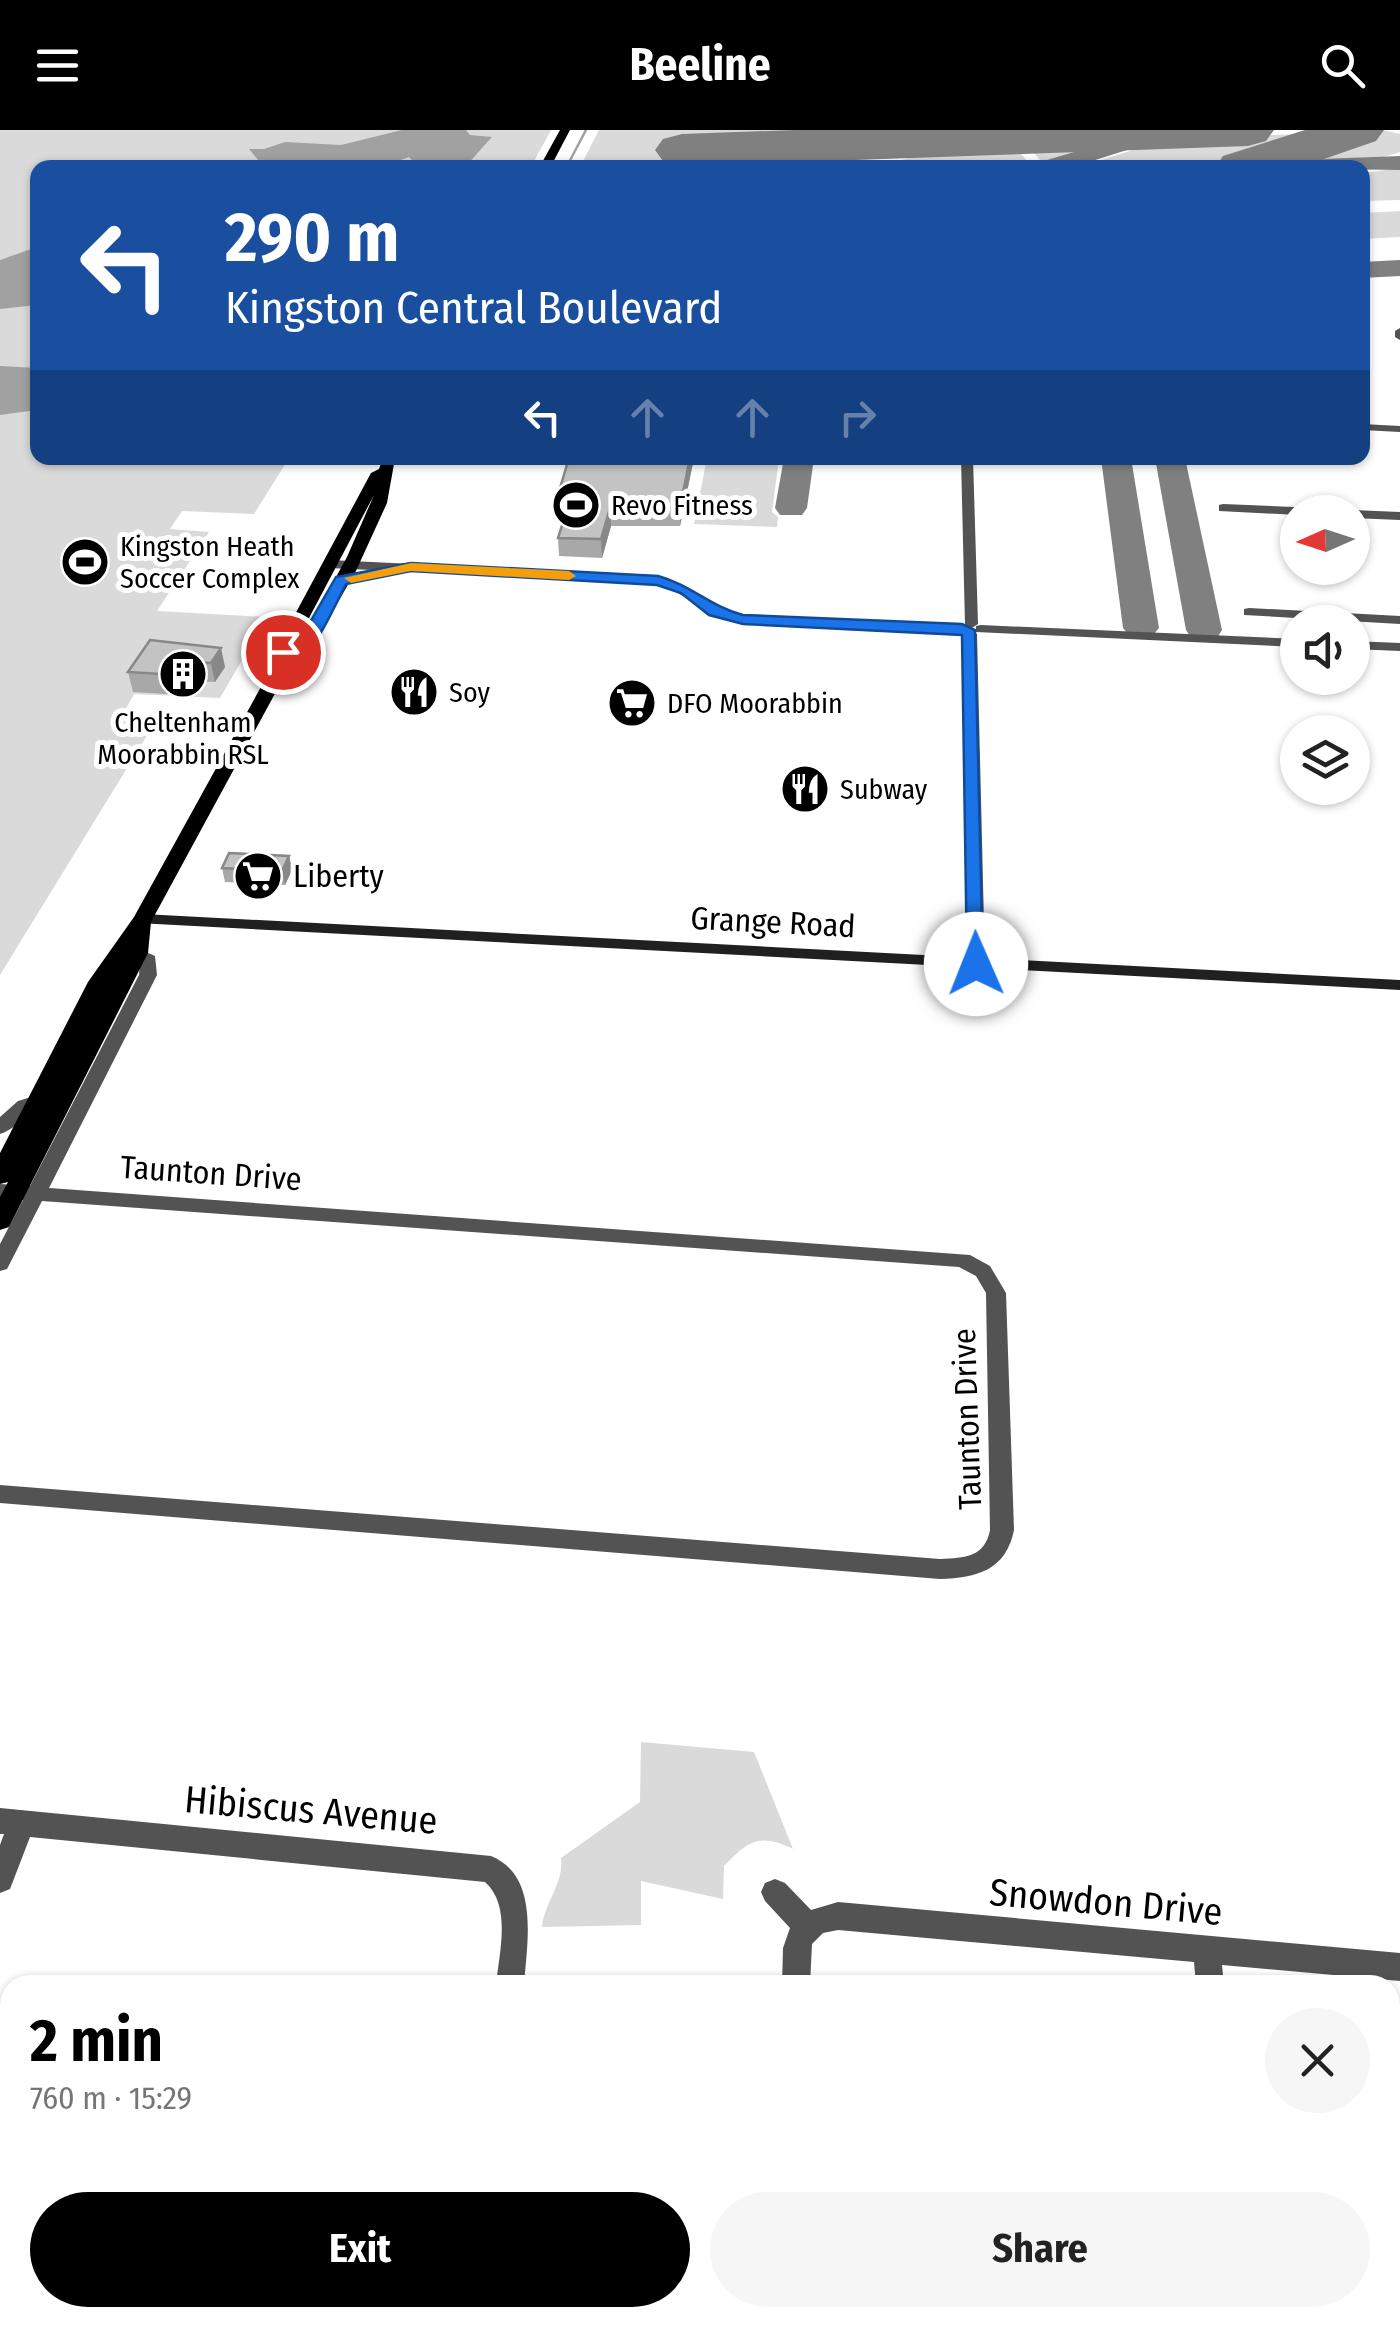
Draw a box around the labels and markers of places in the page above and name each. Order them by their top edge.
sports icon: Revo Fitness [550,479,602,531]
place label: Revo Fitness [611,489,753,522]
place label: Kingston Heath Soccer Complex [120,530,300,595]
sports icon: Kingston Heath Soccer Complex [59,536,111,588]
pin [241,610,326,695]
building icon: Cheltenham Moorabbin RSL [157,648,209,700]
restaurant icon: Soy [388,666,440,718]
place label: Soy [449,676,491,709]
supermarket icon: DFO Moorabbin [606,677,658,729]
place label: DFO Moorabbin [667,687,843,720]
place label: Cheltenham Moorabbin RSL [97,706,269,771]
restaurant icon: Subway [779,763,831,815]
place label: Subway [840,773,928,806]
supermarket icon: Liberty [232,850,284,902]
place label: Liberty [293,857,385,895]

